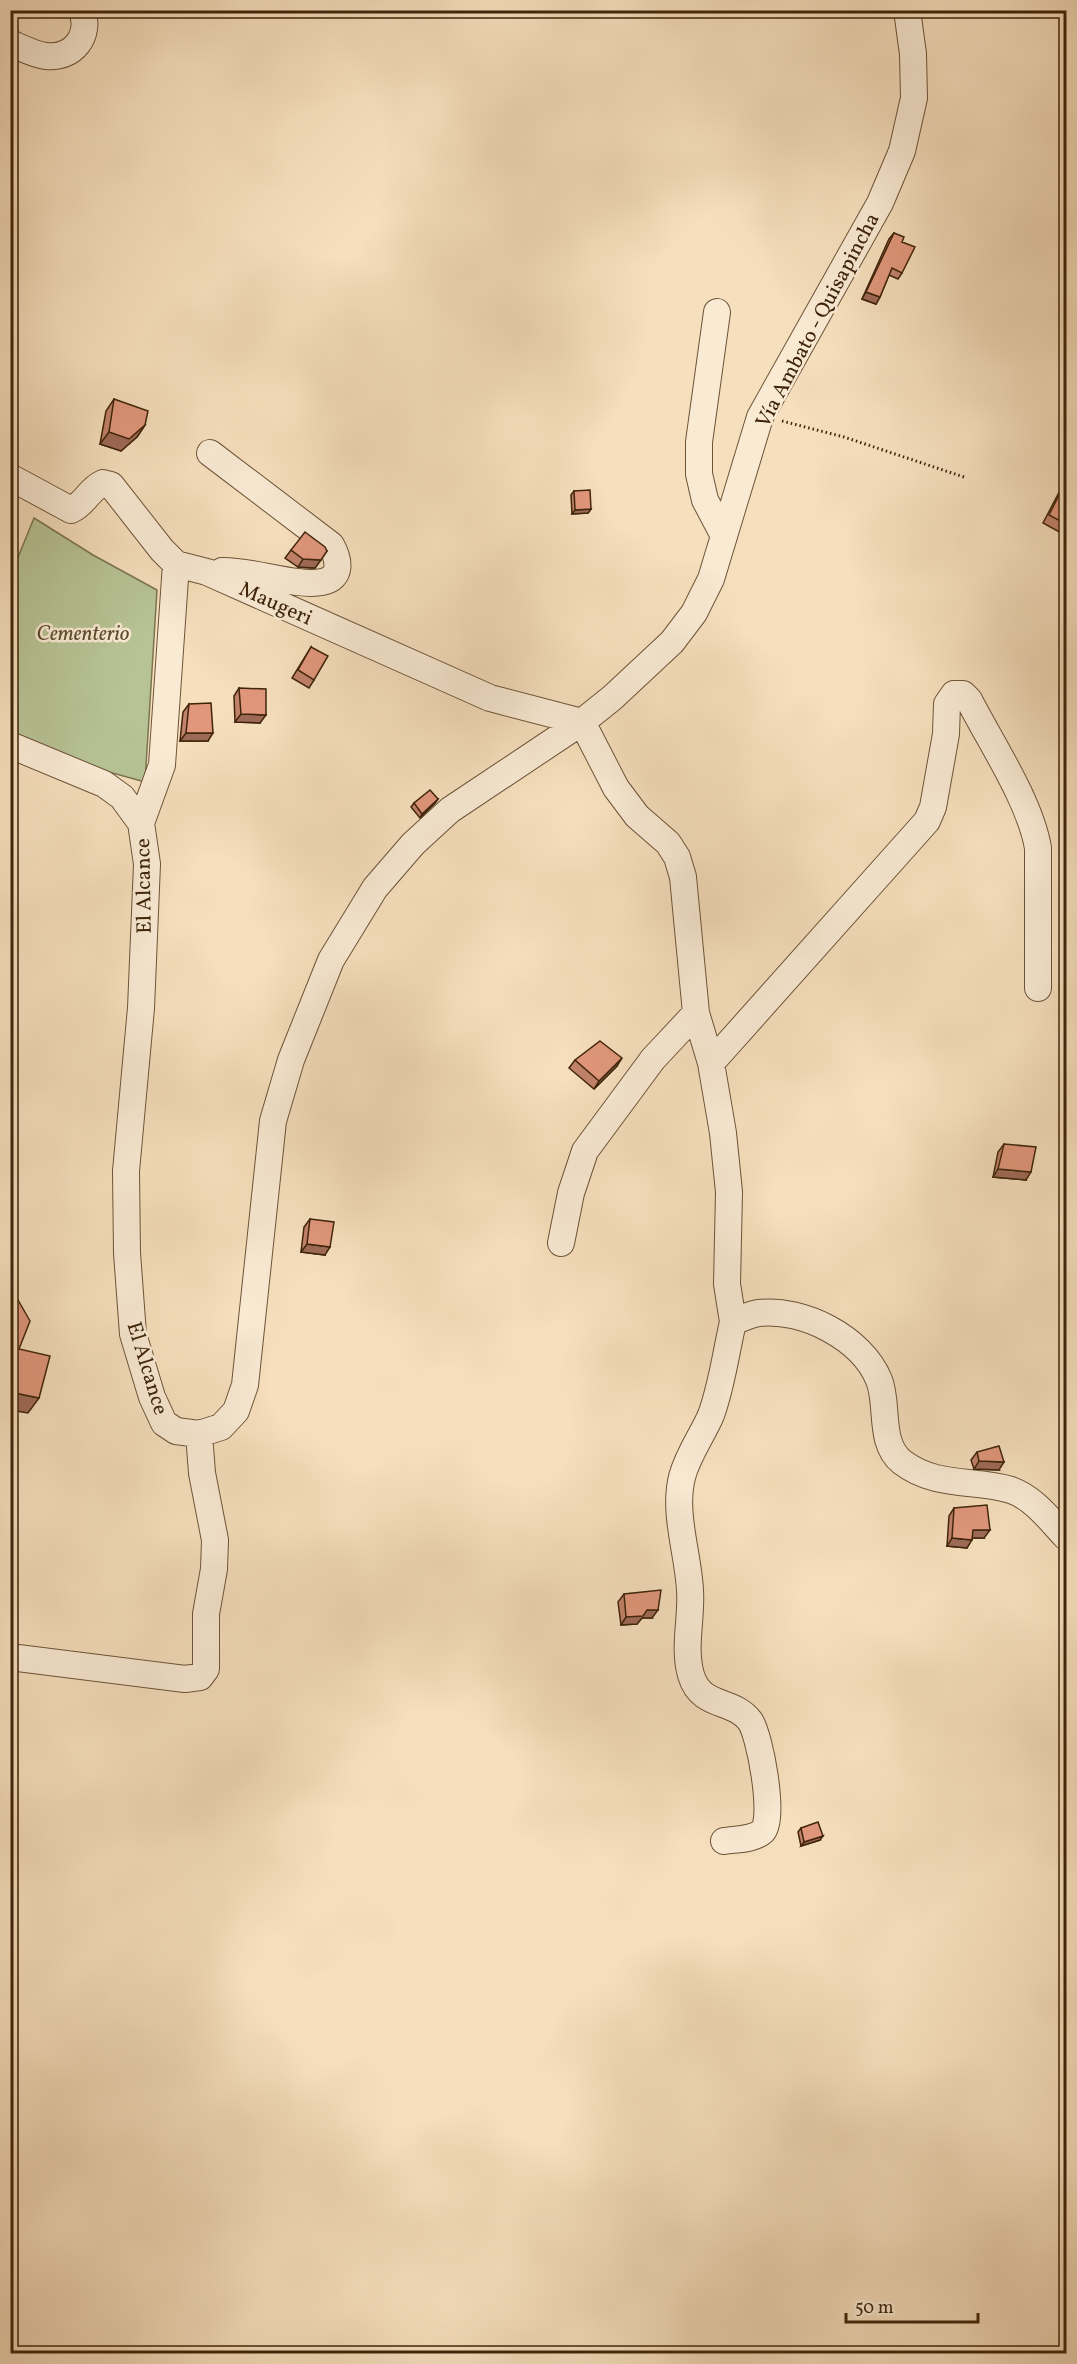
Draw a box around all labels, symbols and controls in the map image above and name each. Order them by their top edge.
street label: Vía Ambato - Quisapincha [749,208,887,433]
street label: Maugeri [234,575,317,633]
park label: Cementerio [37,620,130,649]
street label: El Alcance [129,838,160,934]
street label: El Alcance [119,1318,174,1419]
scale bar [846,2286,978,2324]
text: 50 m [855,2296,894,2321]

